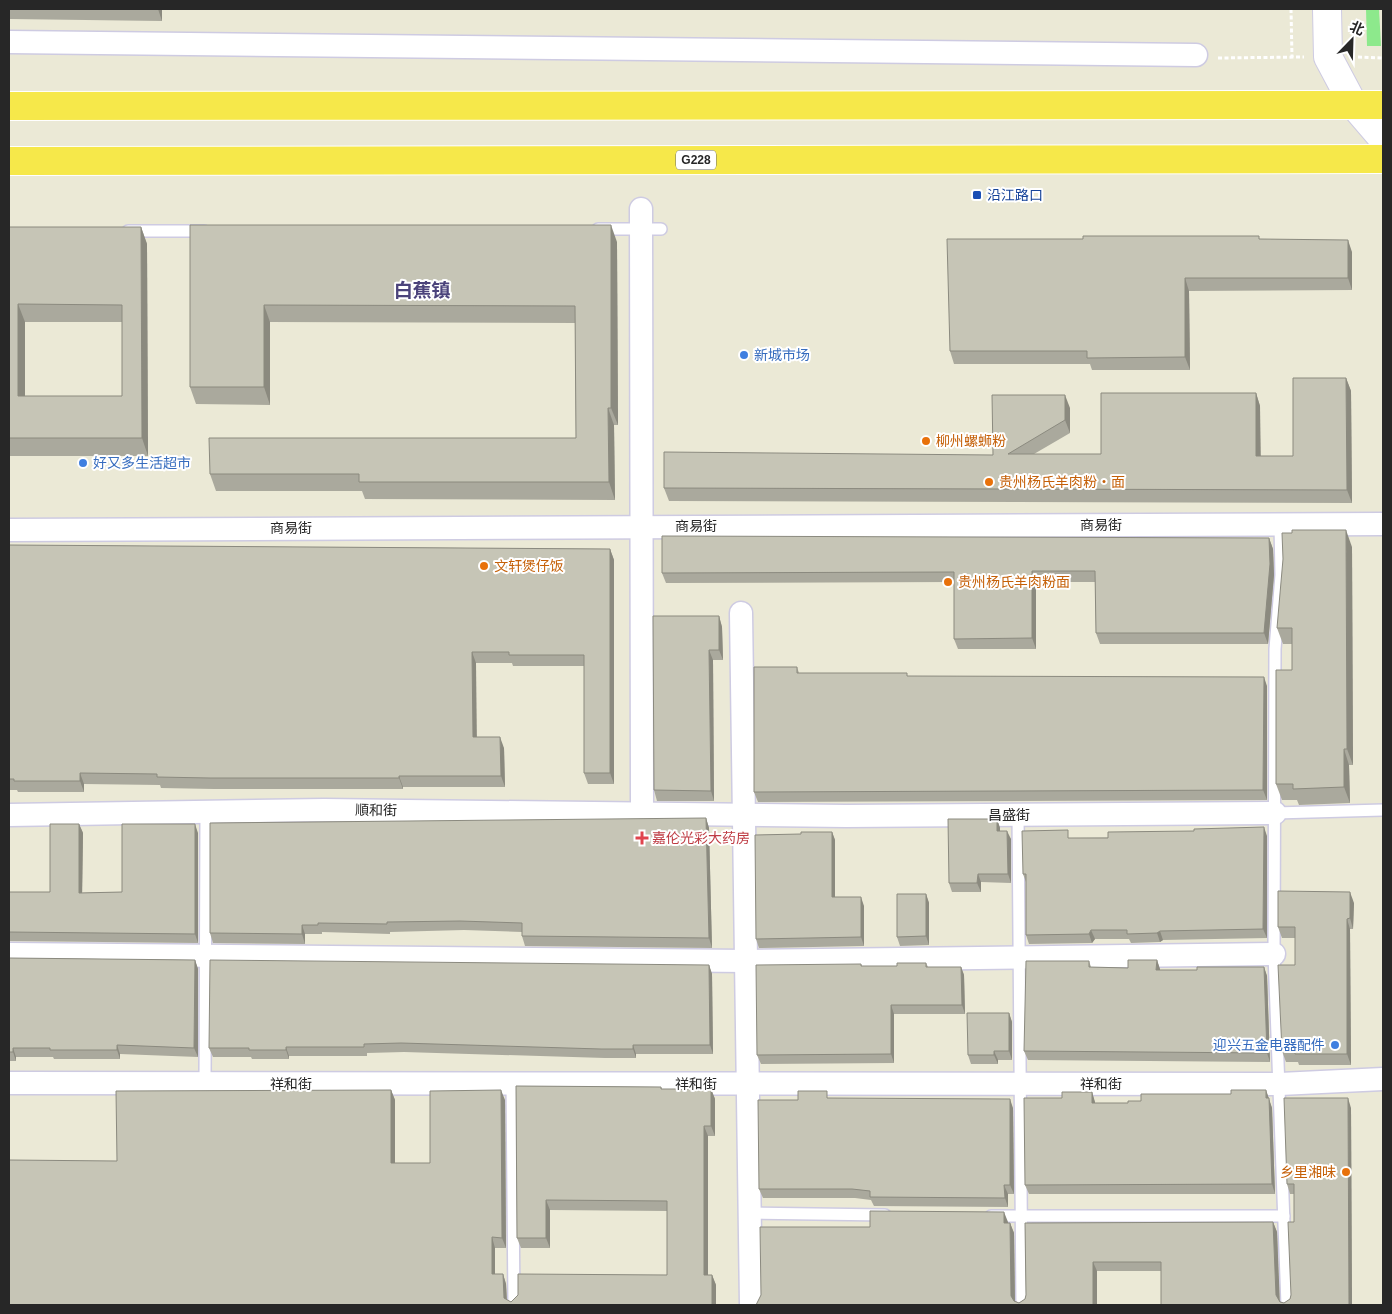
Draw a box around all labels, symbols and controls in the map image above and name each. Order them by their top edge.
north arrow [1327,15,1377,65]
text: 北 [1348,18,1367,38]
road number: G228 [676,150,716,170]
place label: 沿江路口 [987,187,1043,203]
marker: 沿江路口 [971,189,983,201]
district label: 白蕉镇 [393,280,451,301]
place label: 新城市场 [754,347,810,363]
marker: 新城市场 [738,349,750,361]
place label: 柳州螺蛳粉 [936,433,1006,449]
marker: 柳州螺蛳粉 [920,435,932,447]
place label: 好又多生活超市 [93,455,191,471]
marker: 好又多生活超市 [77,457,89,469]
place label: 贵州杨氏羊肉粉・面 [999,474,1125,490]
marker: 贵州杨氏羊肉粉・面 [983,476,995,488]
street label: 商易街 [1080,517,1122,533]
street label: 商易街 [675,518,717,534]
street label: 商易街 [270,520,312,536]
place label: 文轩煲仔饭 [494,558,564,574]
marker: 文轩煲仔饭 [478,560,490,572]
place label: 贵州杨氏羊肉粉面 [958,574,1070,590]
marker: 贵州杨氏羊肉粉面 [942,576,954,588]
street label: 順和街 [355,802,397,818]
street label: 昌盛街 [988,807,1030,823]
place label: 嘉伦光彩大药房 [652,830,750,846]
marker: 嘉伦光彩大药房 [636,832,648,844]
place label: 迎兴五金电器配件 [1213,1037,1325,1053]
marker: 迎兴五金电器配件 [1329,1039,1341,1051]
street label: 祥和街 [270,1076,312,1092]
street label: 祥和街 [675,1076,717,1092]
street label: 祥和街 [1080,1076,1122,1092]
place label: 乡里湘味 [1280,1164,1336,1180]
marker: 乡里湘味 [1340,1166,1352,1178]

